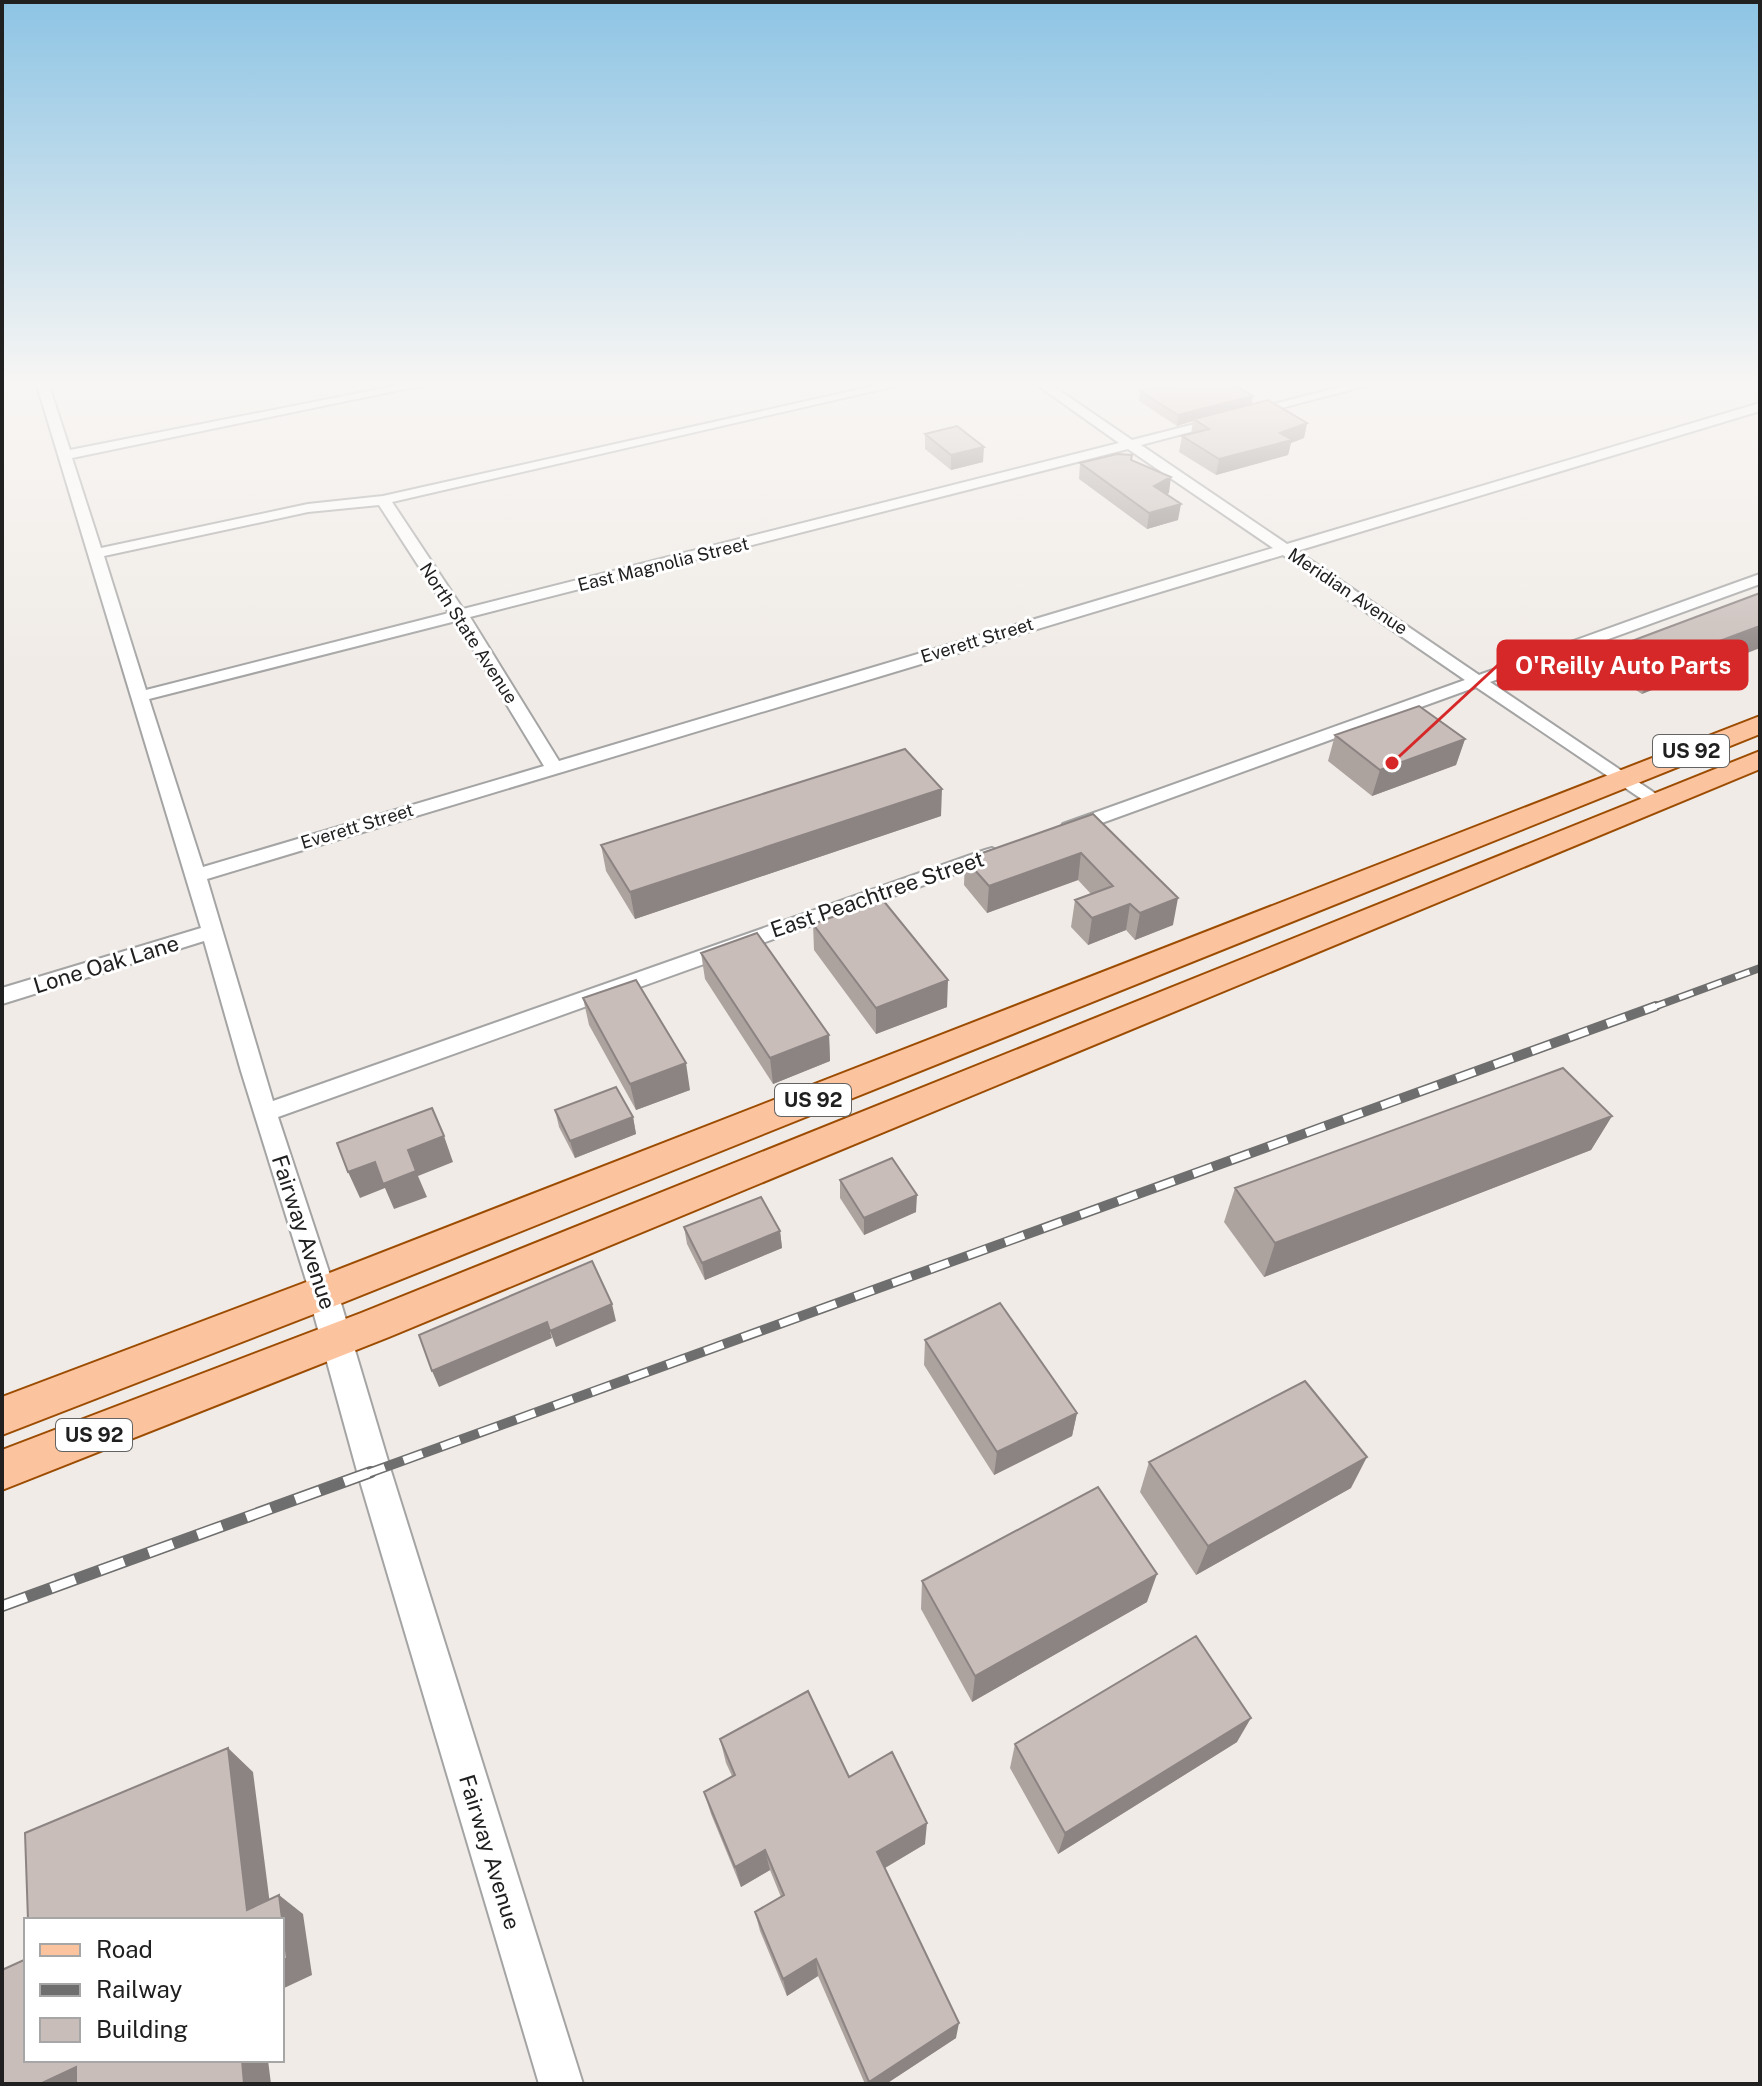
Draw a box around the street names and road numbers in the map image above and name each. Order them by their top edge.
street label: East Magnolia Street [575,533,751,595]
street label: Meridian Avenue [1284,543,1412,639]
street label: North State Avenue [416,559,522,707]
street label: Everett Street [918,613,1036,667]
road number: US 92 [1653,735,1729,767]
street label: Everett Street [298,799,416,853]
street label: East Peachtree Street [767,845,987,943]
street label: Lone Oak Lane [30,930,182,998]
road number: US 92 [775,1084,851,1116]
street label: Fairway Avenue [267,1152,341,1312]
road number: US 92 [56,1419,132,1451]
street label: Fairway Avenue [454,1771,526,1933]

